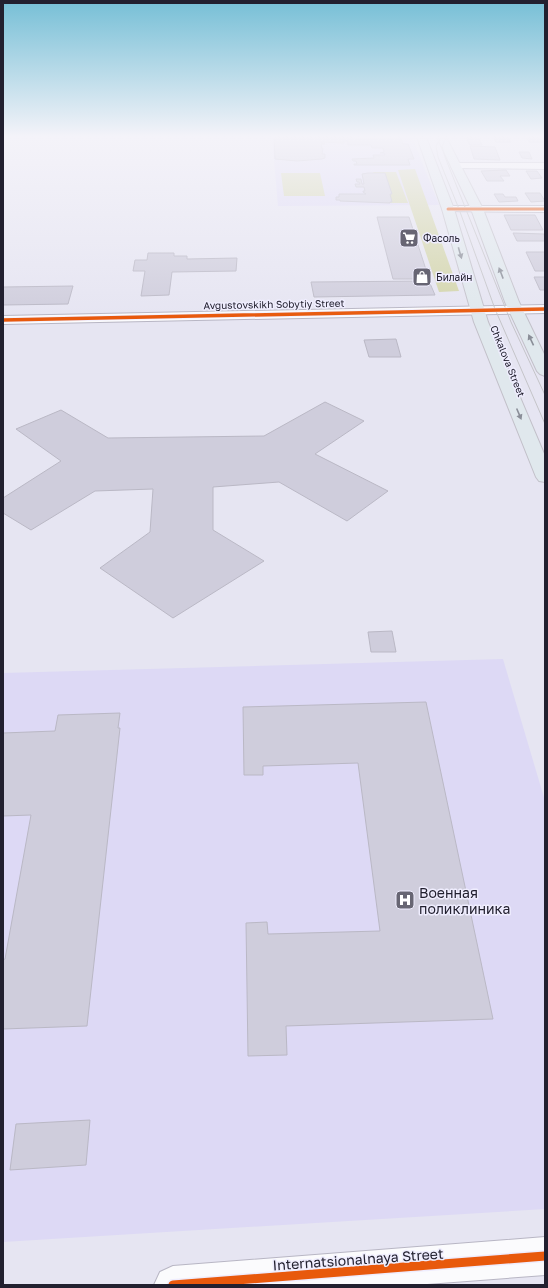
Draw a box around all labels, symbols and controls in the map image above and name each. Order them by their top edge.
supermarket icon: Фасоль [398,227,420,249]
place label: Фасоль [423,232,460,244]
one-way arrow [457,247,463,259]
shop icon: Билайн [411,266,433,288]
one-way arrow [498,267,504,279]
place label: Билайн [436,271,472,283]
street label: Avgustovskikh Sobytiy Street [203,297,345,311]
street label: Chkalova Street [488,323,528,399]
one-way arrow [528,335,534,346]
one-way arrow [516,409,522,420]
place label: Военная поликлиника [419,884,510,917]
hospital icon: Военная поликлиника [394,889,416,911]
street label: Internatsionalnaya Street [272,1245,444,1273]

